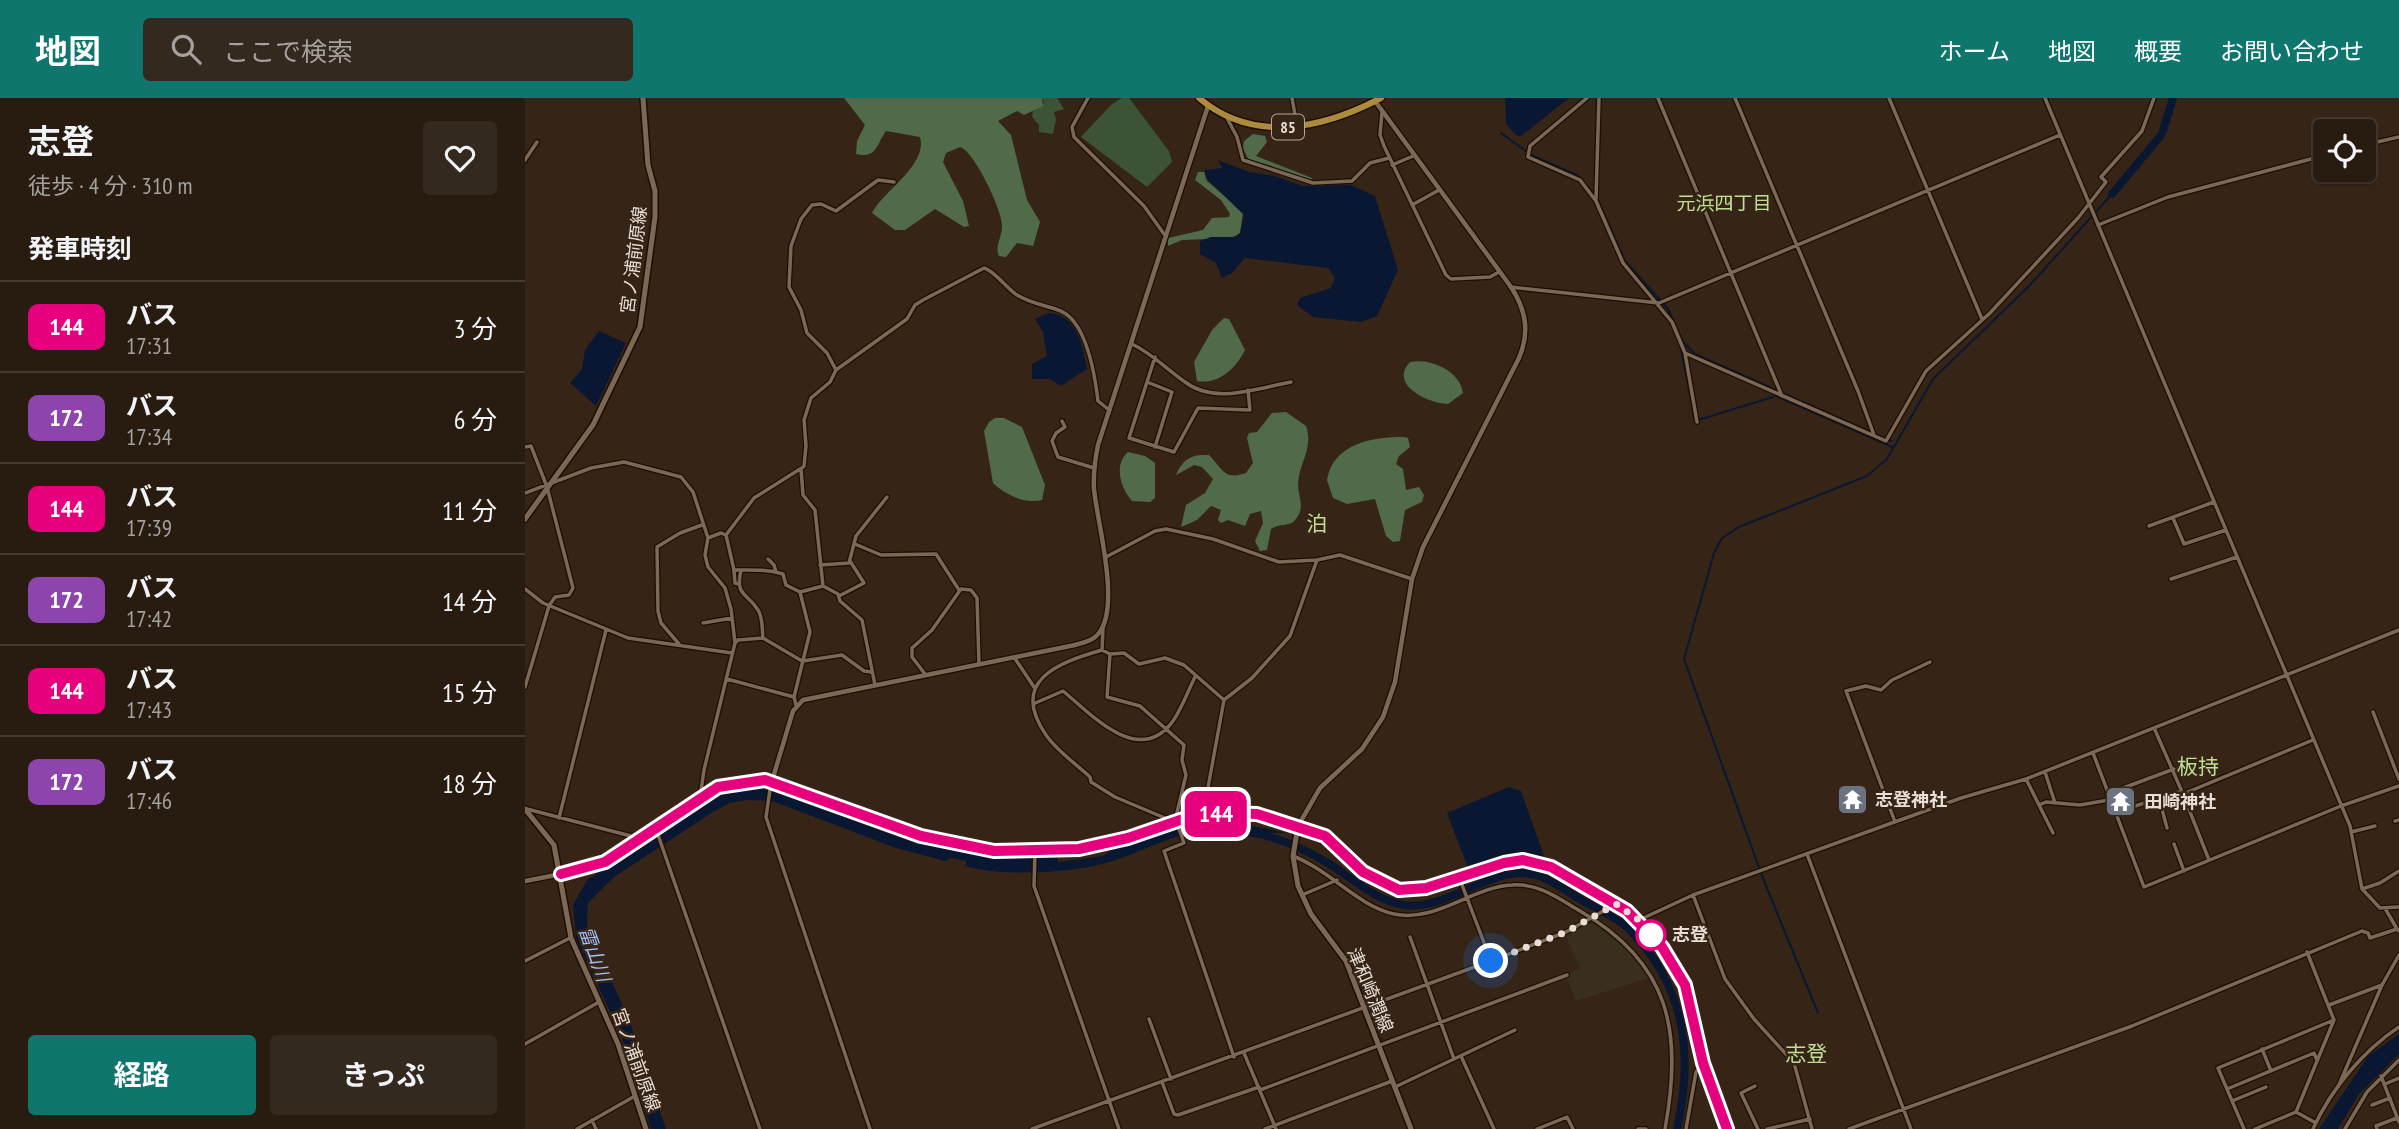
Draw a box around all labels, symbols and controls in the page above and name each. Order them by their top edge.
search box [143,18,633,81]
text: 地図 [35,29,101,72]
icon: search [167,30,205,68]
text: ここで検索 [223,35,353,68]
text: ホーム [1939,36,2010,67]
text: 地図 [2048,36,2096,67]
text: 概要 [2134,36,2182,67]
text: お問い合わせ [2220,36,2364,67]
road number: 85 [1272,115,1304,140]
text: 志登 [28,119,94,162]
map controls [2313,119,2376,182]
button: locate [2313,119,2376,182]
button: heart [423,121,497,195]
text: 徒歩 · 4 分 · 310 m [28,171,192,200]
district label: 元浜四丁目 [1676,191,1772,215]
street label: 宮ノ浦前原線 [616,205,651,315]
text: 発車時刻 [28,232,132,265]
text: バス [126,298,178,331]
text: 144 [49,311,84,342]
text: 3 分 [454,312,497,345]
text: 17:31 [126,331,172,360]
text: バス [126,389,178,422]
text: 172 [49,402,84,433]
text: 6 分 [454,403,497,436]
text: 17:34 [126,422,172,451]
text: バス [126,480,178,513]
text: 144 [49,493,84,524]
text: 11 分 [442,494,497,527]
district label: 泊 [1307,510,1328,537]
text: 17:39 [126,513,172,542]
text: バス [126,571,178,604]
text: 172 [49,584,84,615]
text: 14 分 [442,585,497,618]
text: 17:42 [126,604,172,633]
text: バス [126,662,178,695]
text: 144 [49,675,84,706]
text: 15 分 [442,676,497,709]
text: 17:43 [126,695,172,724]
text: バス [126,753,178,786]
district label: 板持 [2177,753,2219,780]
text: 172 [49,766,84,797]
text: 18 分 [442,767,497,800]
temple icon: 志登神社 [1835,783,1869,817]
temple icon: 田崎神社 [2104,785,2138,819]
text: 17:46 [126,786,172,815]
place label: 志登神社 [1875,788,1947,811]
place label: 田崎神社 [2144,790,2216,813]
line badge: 144 [1176,791,1256,837]
text: 144 [1199,798,1233,829]
marker: 志登 [1636,920,1666,950]
water label: 雷山川 [574,923,617,987]
place label: 志登 [1672,923,1708,946]
your location [1473,943,1508,978]
street label: 津和崎潤線 [1342,944,1399,1036]
street label: 宮ノ浦前原線 [607,1005,666,1115]
button: 経路 [28,1035,256,1115]
button: きっぷ [270,1035,497,1115]
district label: 志登 [1785,1040,1827,1067]

